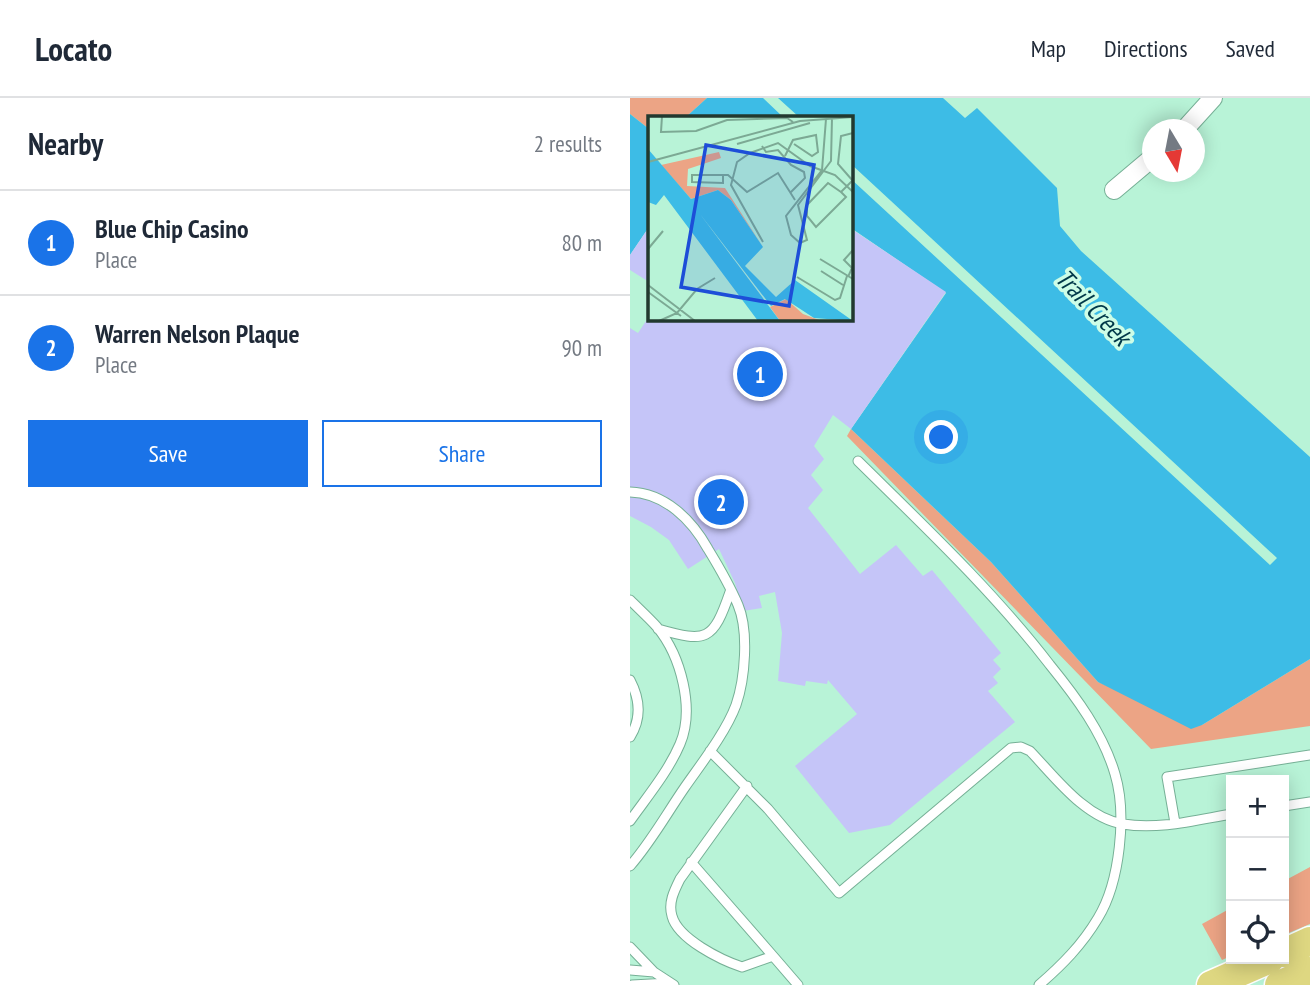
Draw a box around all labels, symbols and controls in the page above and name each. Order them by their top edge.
text: Locato [35,27,112,70]
text: Map [1031,33,1066,64]
text: Directions [1104,33,1188,64]
text: Saved [1226,33,1275,64]
inset map [648,116,852,320]
north arrow [1142,119,1205,182]
text: Nearby [28,124,103,163]
text: 2 results [534,129,602,158]
text: Blue Chip Casino [95,212,248,245]
text: 1 [46,228,57,257]
text: 80 m [561,228,602,257]
text: Place [95,245,137,274]
water label: Trail Creek [1049,261,1140,354]
text: Warren Nelson Plaque [95,317,300,350]
text: 2 [46,333,57,362]
text: 90 m [561,333,602,362]
pin: 1 [737,348,783,400]
text: Place [95,350,137,379]
button: Save [28,420,308,487]
button: Share [322,420,602,487]
your location [924,420,958,454]
pin: 2 [698,476,744,528]
map controls [1226,775,1289,964]
button: + [1226,775,1289,838]
button: − [1226,838,1289,901]
button: locate [1226,901,1289,964]

